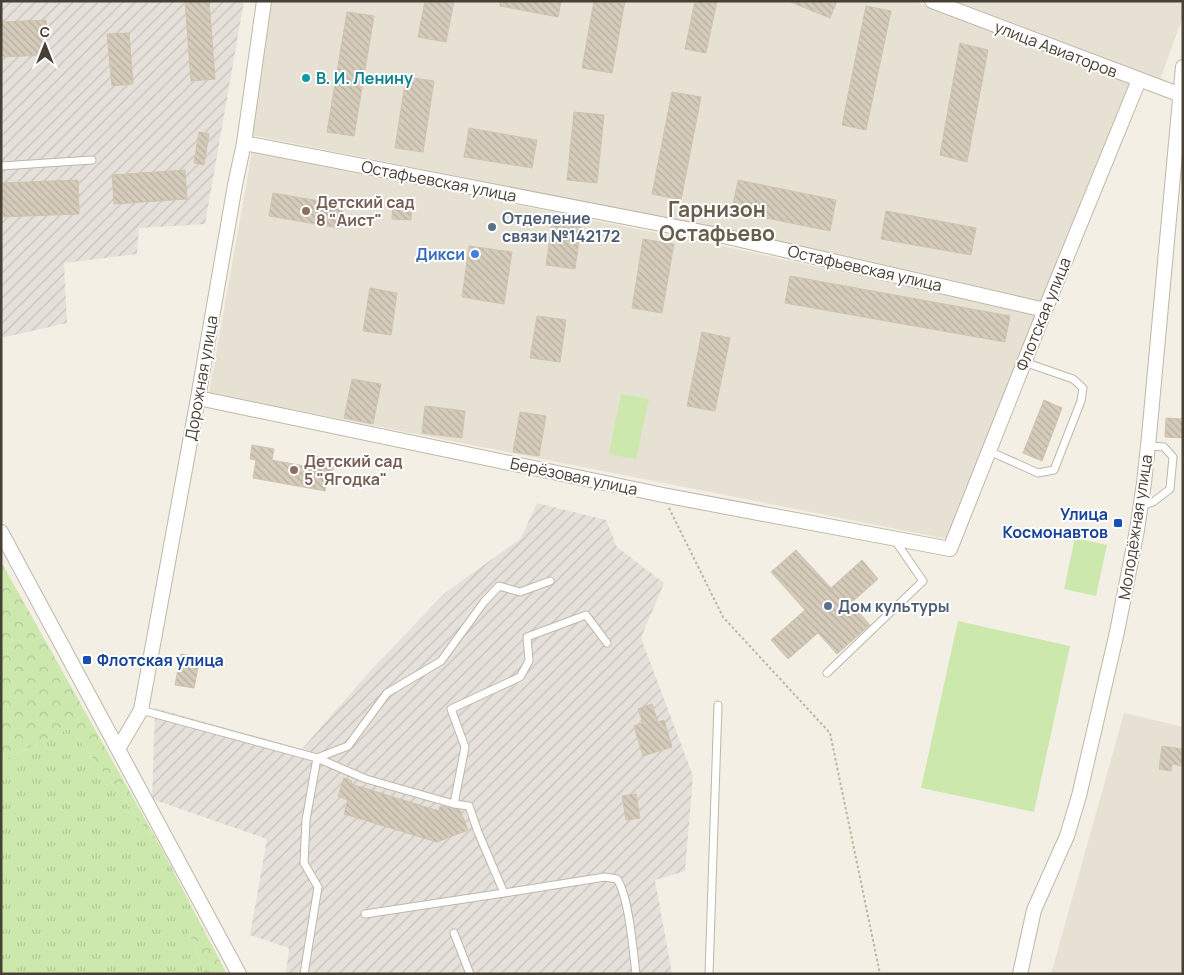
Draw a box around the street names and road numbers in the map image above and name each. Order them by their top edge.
street label: улица Авиаторов [991,15,1121,83]
street label: Остафьевская улица [359,155,519,207]
street label: Остафьевская улица [786,240,944,296]
street label: Флотская улица [1010,254,1076,374]
street label: Дорожная улица [179,314,223,442]
street label: Берёзовая улица [508,452,640,500]
street label: Молодёжная улица [1113,453,1157,601]

